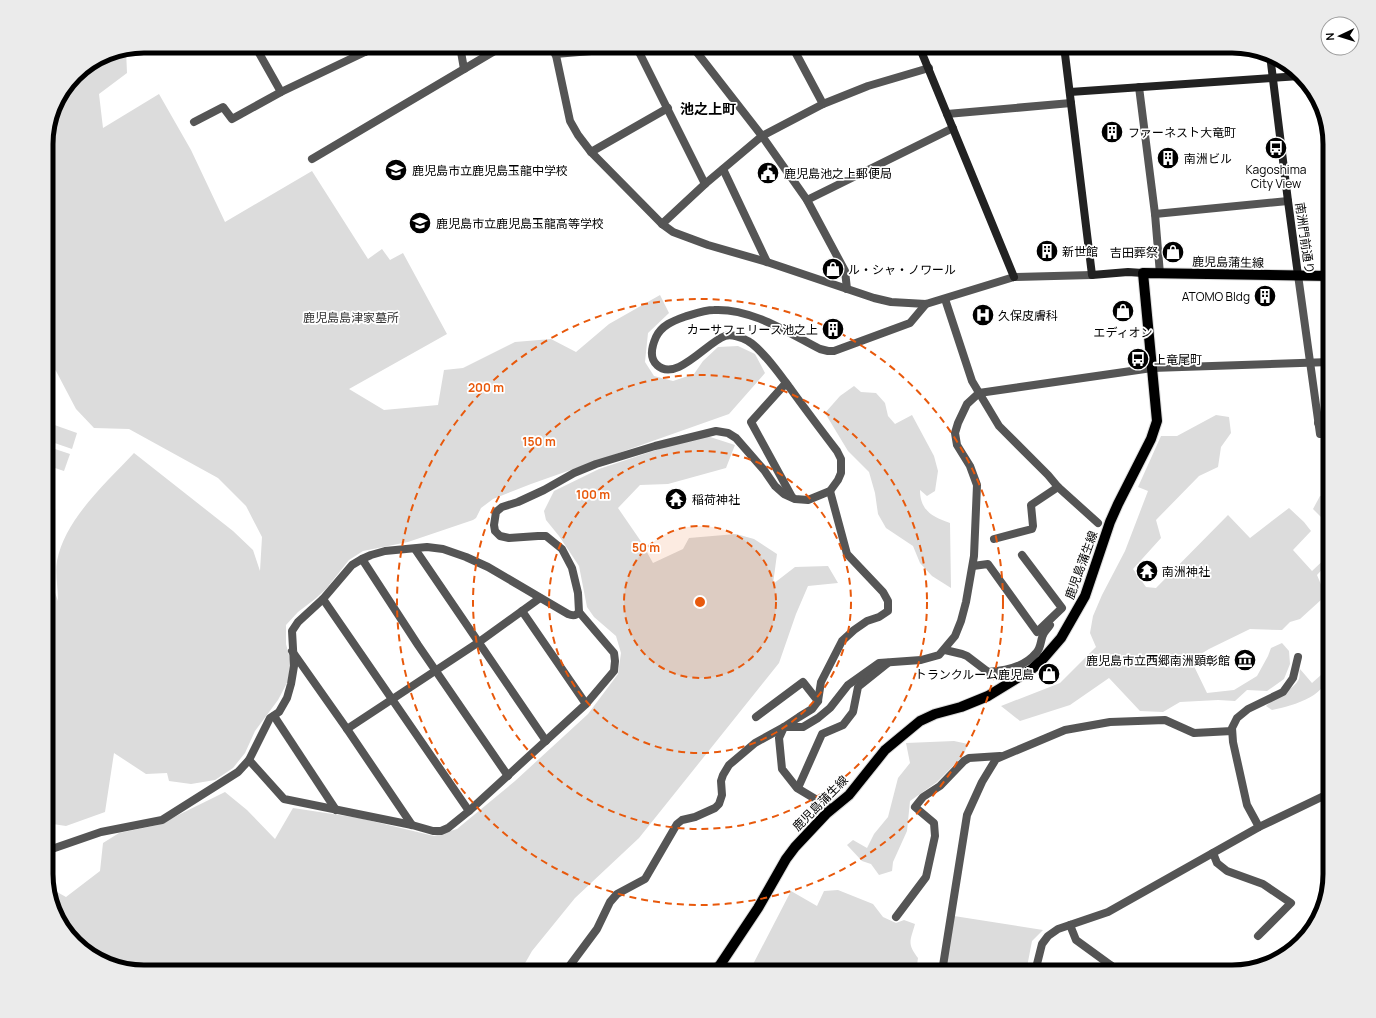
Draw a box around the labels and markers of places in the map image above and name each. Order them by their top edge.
building icon: ファーネスト大竜町 [1099,119,1125,145]
place label: ファーネスト大竜町 [1128,124,1236,141]
bus stop icon: Kagoshima City View [1263,135,1289,161]
building icon: 南洲ビル [1155,145,1181,171]
place label: 南洲ビル [1184,150,1232,167]
school or university icon: 鹿児島市立鹿児島玉龍中学校 [383,157,409,183]
public building icon: 鹿児島池之上郵便局 [755,160,781,186]
place label: Kagoshima City View [1245,161,1307,192]
place label: 鹿児島市立鹿児島玉龍中学校 [412,162,568,179]
place label: 鹿児島池之上郵便局 [784,165,892,182]
school or university icon: 鹿児島市立鹿児島玉龍高等学校 [407,210,433,236]
place label: 鹿児島市立鹿児島玉龍高等学校 [436,215,604,232]
building icon: 新世館 [1034,238,1060,264]
shop icon: 吉田葬祭 [1160,239,1186,265]
place label: 新世館 [1062,243,1098,260]
place label: 吉田葬祭 [1110,244,1158,261]
shop icon: ル・シャ・ノワール [820,256,846,282]
place label: ル・シャ・ノワール [848,261,956,278]
building icon: ATOMO Bldg [1252,283,1278,309]
place label: ATOMO Bldg [1182,288,1250,305]
shop icon: エディオン [1110,298,1136,324]
hospital icon: 久保皮膚科 [970,302,996,328]
place label: 久保皮膚科 [998,307,1058,324]
building icon: カーサフェリース池之上 [820,316,846,342]
place label: カーサフェリース池之上 [687,321,818,338]
place label: エディオン [1093,324,1153,341]
bus stop icon: 上竜尾町 [1125,346,1151,372]
place label: 上竜尾町 [1154,351,1202,368]
temple icon: 稲荷神社 [663,486,689,512]
place label: 稲荷神社 [692,491,740,508]
temple icon: 南洲神社 [1134,558,1160,584]
place label: 南洲神社 [1162,563,1210,580]
centre of rings [693,595,707,609]
museum icon: 鹿児島市立西郷南洲顕彰館 [1232,647,1258,673]
place label: 鹿児島市立西郷南洲顕彰館 [1086,652,1230,669]
shop icon: トランクルーム鹿児島 [1036,661,1062,687]
place label: トランクルーム鹿児島 [915,666,1034,683]

